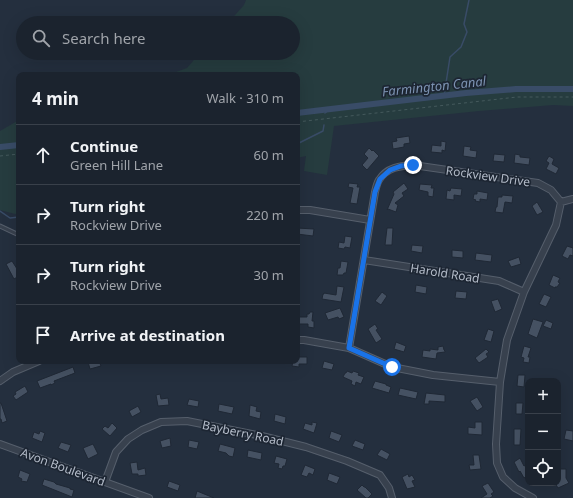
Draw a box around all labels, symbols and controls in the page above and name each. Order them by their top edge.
search box [16,16,300,60]
icon: search [30,27,52,49]
text: Search here [62,28,145,48]
water label: Farmington Canal [381,72,487,100]
text: 4 min [32,87,79,110]
text: Walk · 310 m [206,89,284,107]
text: Continue [70,136,138,156]
icon: ahead [32,144,54,166]
text: 60 m [254,146,284,164]
text: Green Hill Lane [70,156,163,174]
route end [404,156,422,174]
street label: Rockview Drive [445,162,531,190]
text: Turn right [70,196,145,216]
icon: right [32,204,54,226]
text: 220 m [246,206,284,224]
text: Rockview Drive [70,216,162,234]
text: Turn right [70,256,145,276]
street label: Harold Road [409,259,481,287]
icon: right [32,264,54,286]
text: 30 m [254,266,284,284]
text: Rockview Drive [70,276,162,294]
icon: arrive [32,324,54,346]
text: Arrive at destination [70,325,225,345]
route start [383,358,401,376]
map controls [525,378,561,486]
button: + [525,378,561,414]
button: − [525,414,561,450]
street label: Bayberry Road [201,416,285,450]
street label: Avon Boulevard [18,444,108,490]
button: locate [525,450,561,486]

